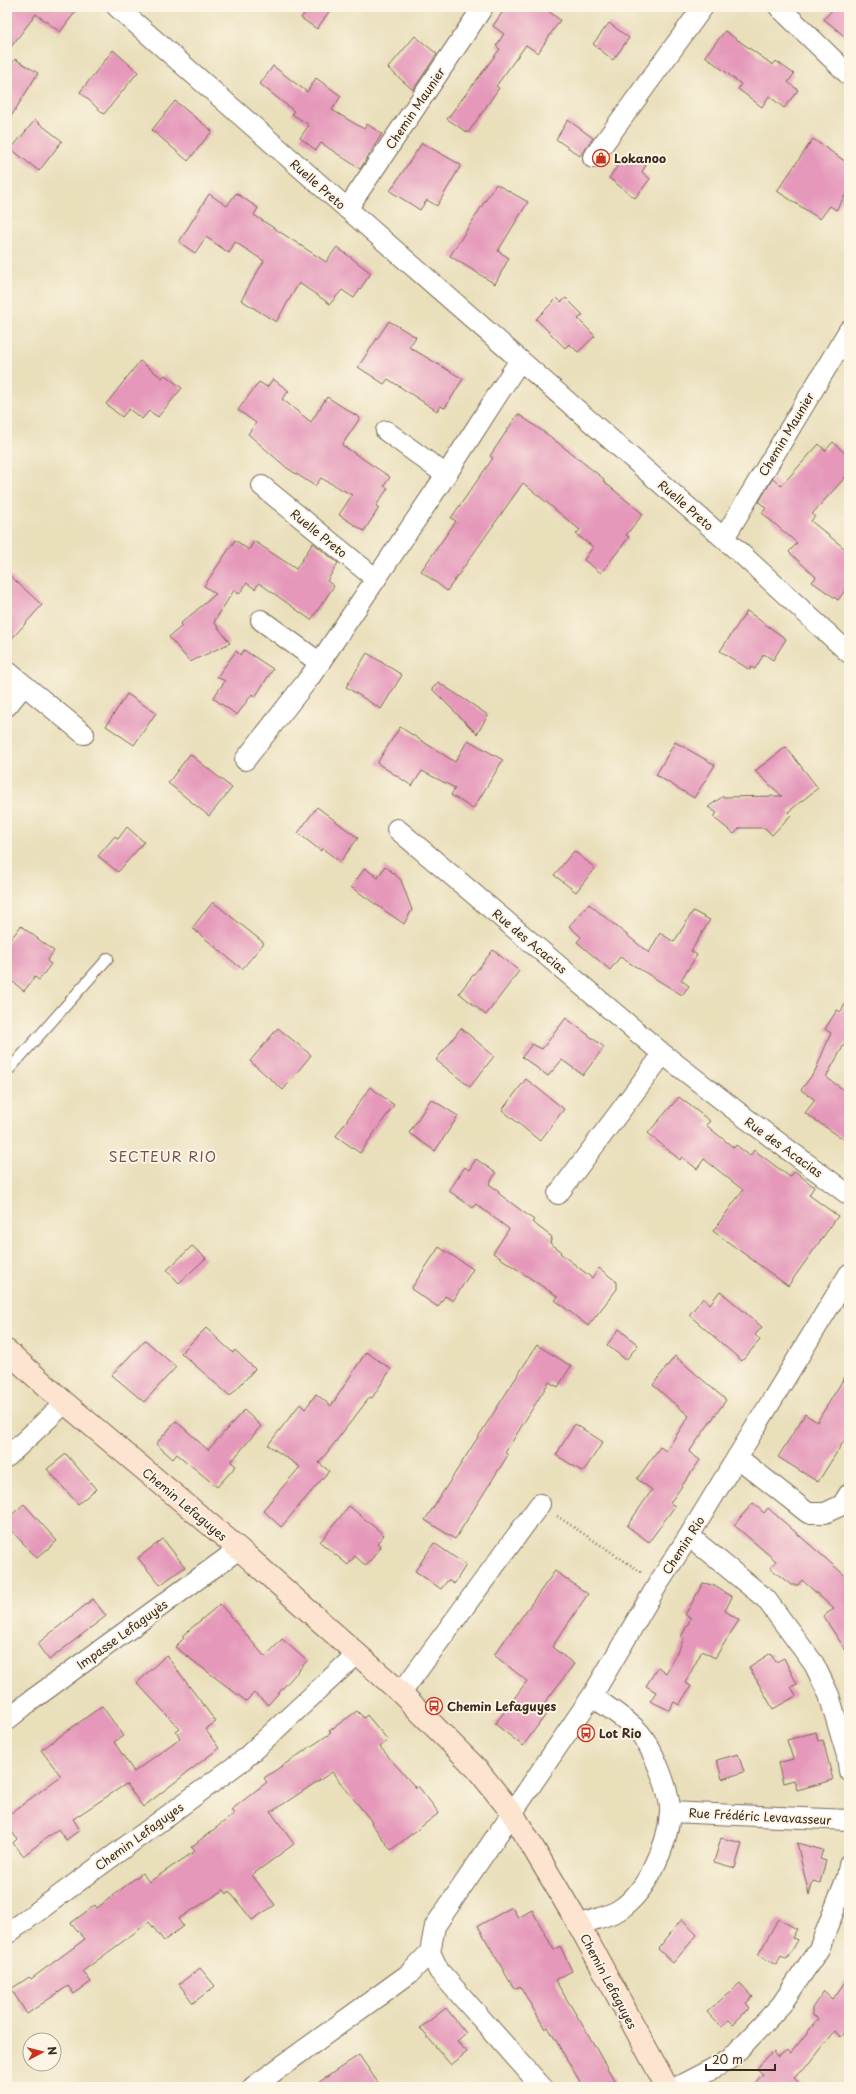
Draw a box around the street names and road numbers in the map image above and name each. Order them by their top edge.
street label: Chemin Maunier [381,63,450,152]
street label: Ruelle Preto [286,155,350,214]
street label: Chemin Maunier [754,388,819,479]
street label: Ruelle Preto [654,476,718,535]
street label: Ruelle Preto [287,504,352,562]
street label: Rue des Acacias [489,904,572,978]
street label: Rue des Acacias [741,1112,827,1182]
street label: Chemin Lefaguyes [139,1463,232,1545]
street label: Chemin Rio [657,1512,709,1578]
street label: Impasse Lefaguyès [73,1595,172,1673]
street label: Chemin Lefaguyes [91,1797,187,1874]
street label: Rue Frédéric Levavasseur [688,1803,833,1829]
street label: Chemin Lefaguyes [576,1930,642,2032]

